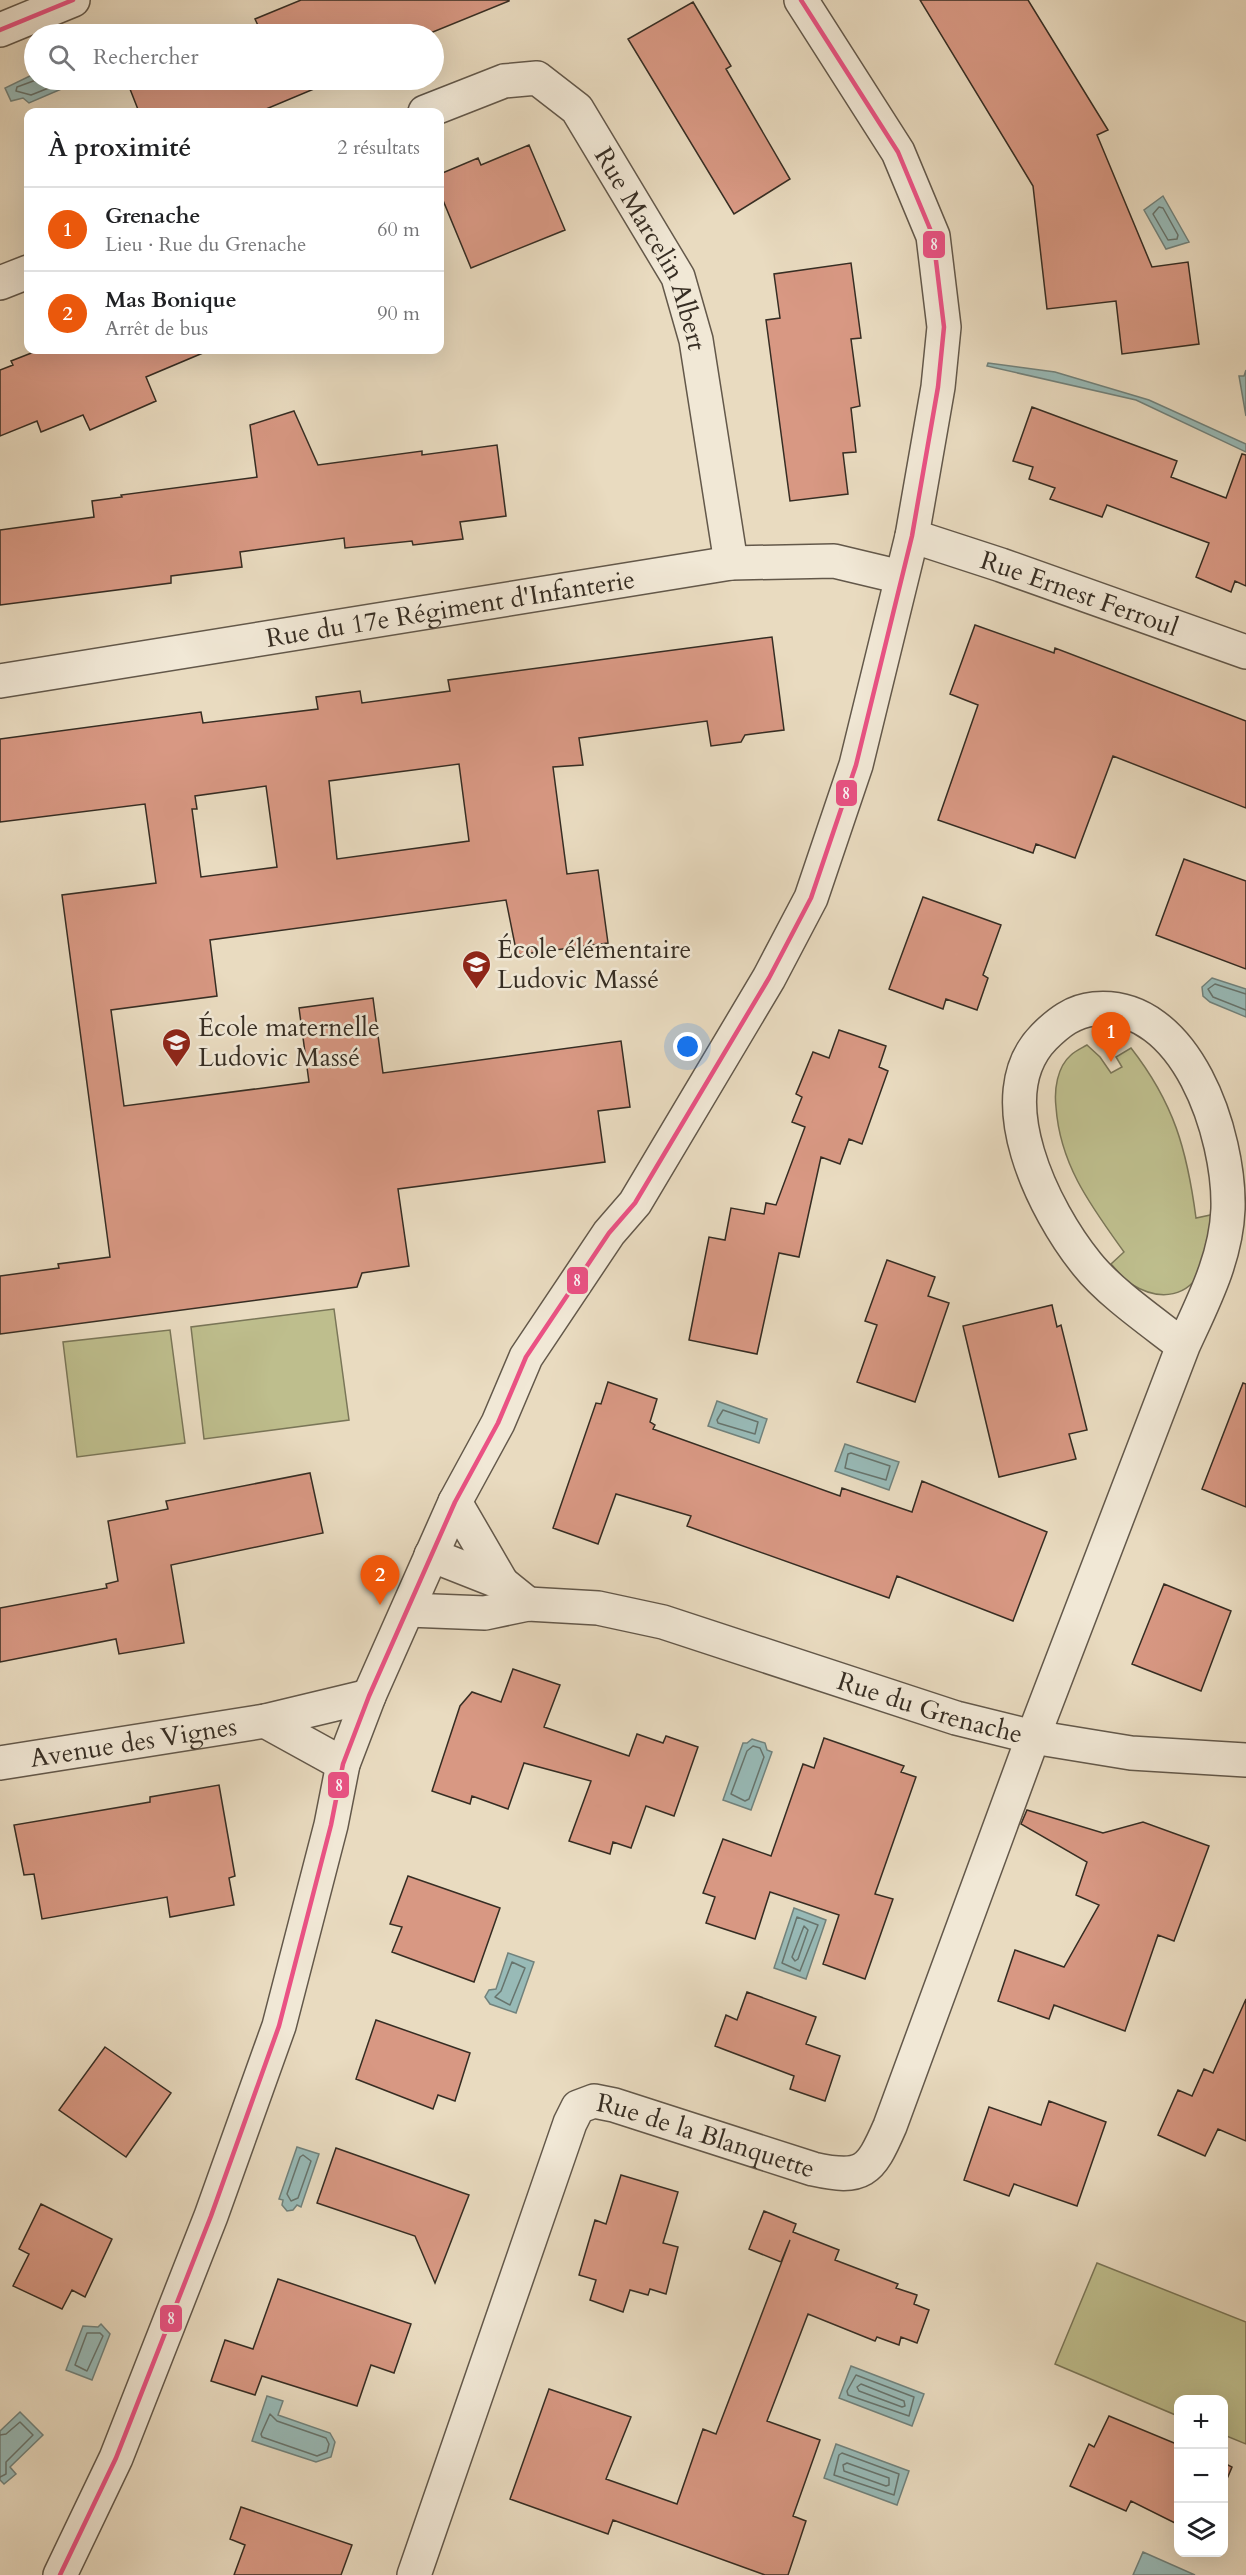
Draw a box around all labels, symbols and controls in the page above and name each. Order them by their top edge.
search box [24,24,444,90]
icon: search [45,41,78,74]
text: Rechercher [93,42,198,72]
text: À proximité [48,130,191,165]
text: 2 résultats [337,134,420,161]
street label: Rue Marcelin Albert [586,140,715,353]
text: Grenache [105,201,200,231]
text: 1 [62,216,73,243]
text: 60 m [377,216,420,243]
line badge: 8 [922,230,946,259]
text: Lieu · Rue du Grenache [105,231,306,258]
text: 8 [930,234,938,256]
text: Mas Bonique [105,285,237,315]
text: 2 [62,300,73,327]
text: 90 m [377,300,420,327]
text: Arrêt de bus [105,315,208,342]
street label: Rue Ernest Ferroul [976,542,1184,644]
street label: Rue du 17e Régiment d'Infanterie [263,561,637,655]
line badge: 8 [835,779,858,807]
text: 8 [842,783,850,805]
place label: École élémentaire Ludovic Massé [497,932,691,997]
school or university icon: École élémentaire Ludovic Massé [460,948,492,990]
place label: École maternelle Ludovic Massé [198,1010,380,1075]
pin: 1 [1092,1012,1130,1062]
school or university icon: École maternelle Ludovic Massé [161,1026,193,1068]
your location [673,1032,702,1061]
line badge: 8 [566,1266,589,1295]
text: 8 [573,1270,581,1292]
pin: 2 [360,1556,400,1605]
street label: Rue du Grenache [833,1663,1026,1751]
street label: Avenue des Vignes [27,1708,239,1776]
line badge: 8 [327,1771,350,1799]
text: 8 [335,1775,343,1797]
street label: Rue de la Blanquette [594,2084,819,2186]
line badge: 8 [159,2304,183,2333]
text: 8 [167,2308,175,2330]
map controls [1174,2395,1228,2557]
button: + [1174,2395,1228,2449]
button: − [1174,2449,1228,2503]
button: layers [1174,2503,1228,2557]

